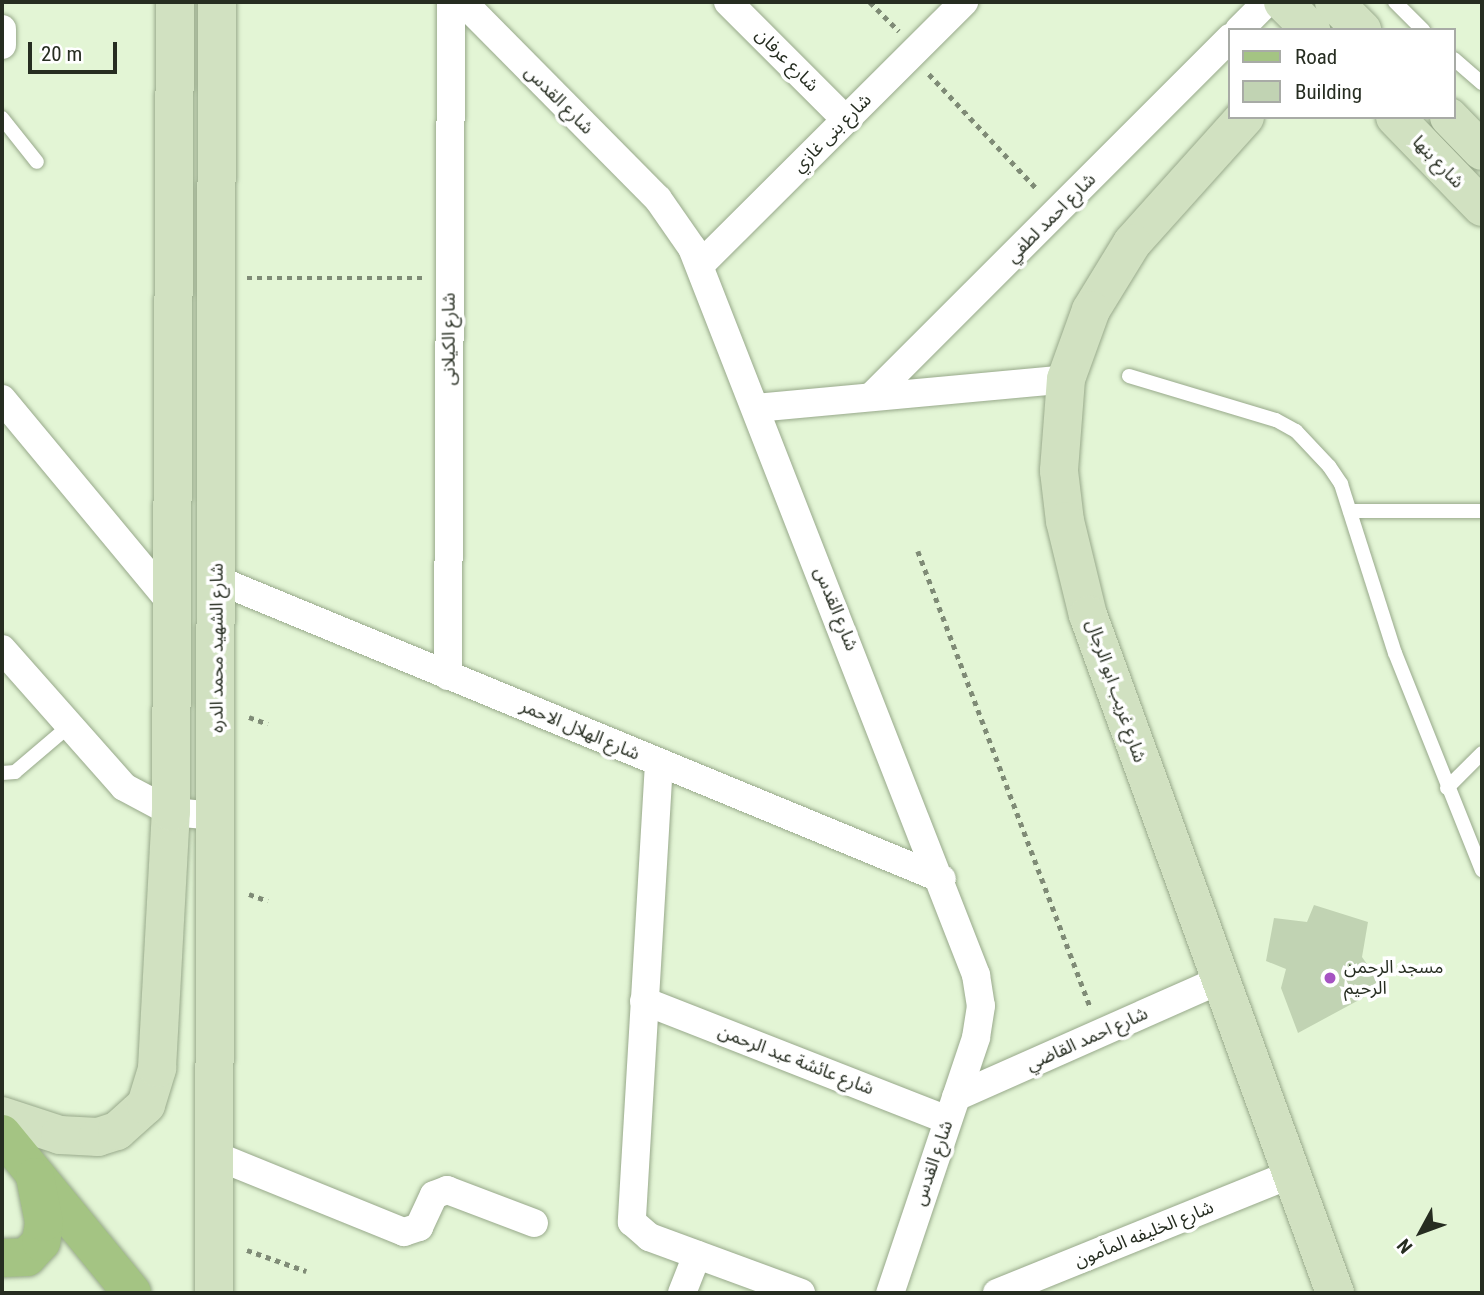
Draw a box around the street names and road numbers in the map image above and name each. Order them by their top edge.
street label: شارع عرفان [751,24,823,96]
street label: شارع القدس [520,61,598,139]
street label: شارع بنى غازي [788,89,876,177]
street label: شارع بنها [1408,131,1468,193]
street label: شارع احمد لطفي [1002,169,1100,267]
street label: شارع الكيلانى [438,293,460,385]
street label: شارع الشهيد محمد الدره [206,563,228,733]
street label: شارع القدس [809,564,863,654]
street label: شارع غريب ابو الرجال [1081,617,1151,765]
street label: شارع الهلال الاحمر [517,695,643,765]
street label: شارع احمد القاضي [1023,1003,1151,1075]
street label: شارع عائشة عبد الرحمن [715,1020,877,1100]
street label: شارع القدس [908,1118,958,1208]
street label: شارع الخليفه المأمون [1071,1196,1217,1272]

